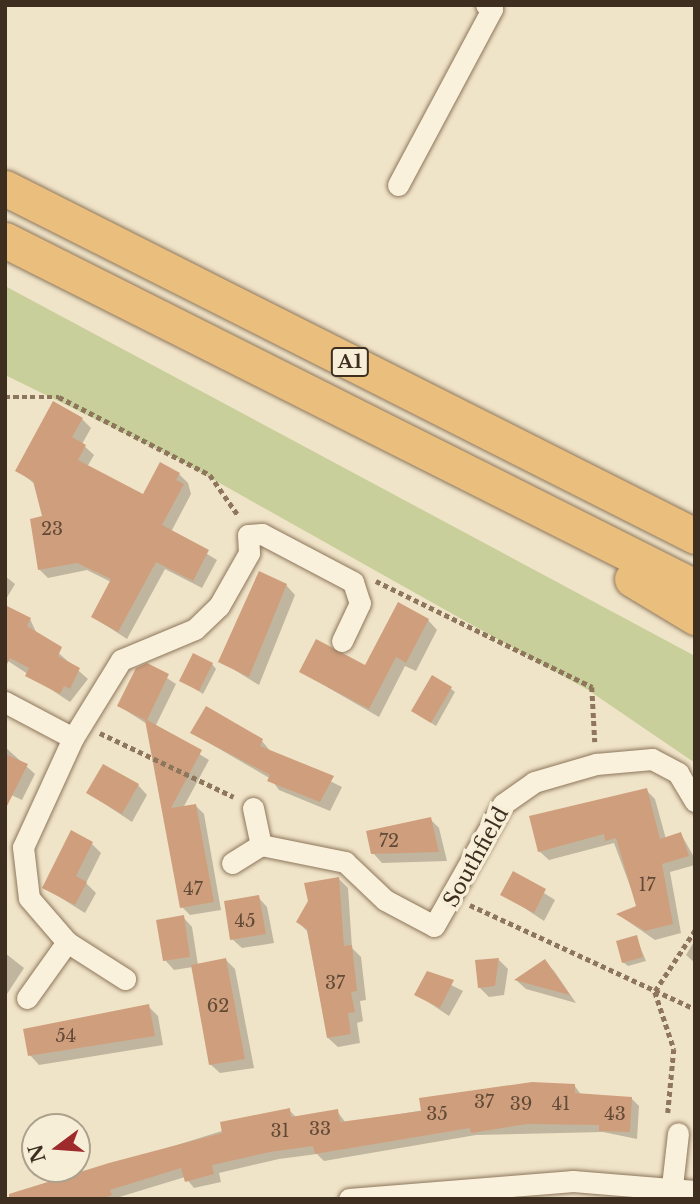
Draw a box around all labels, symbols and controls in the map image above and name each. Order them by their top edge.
road number: A1 [331,346,369,378]
house number: 23 [41,518,63,540]
street label: Southfield [438,803,514,911]
house number: 72 [379,830,399,852]
house number: 17 [638,874,656,896]
house number: 47 [183,878,203,900]
house number: 45 [235,910,255,932]
house number: 37 [325,972,345,994]
house number: 62 [207,995,229,1017]
house number: 54 [56,1025,76,1047]
house number: 37 [474,1091,494,1113]
house number: 39 [510,1093,532,1115]
house number: 41 [552,1093,570,1115]
house number: 35 [426,1103,448,1125]
house number: 43 [604,1103,626,1125]
north arrow [21,1113,91,1183]
house number: 33 [309,1118,331,1140]
house number: 31 [270,1120,290,1142]
text: N [24,1142,51,1165]

